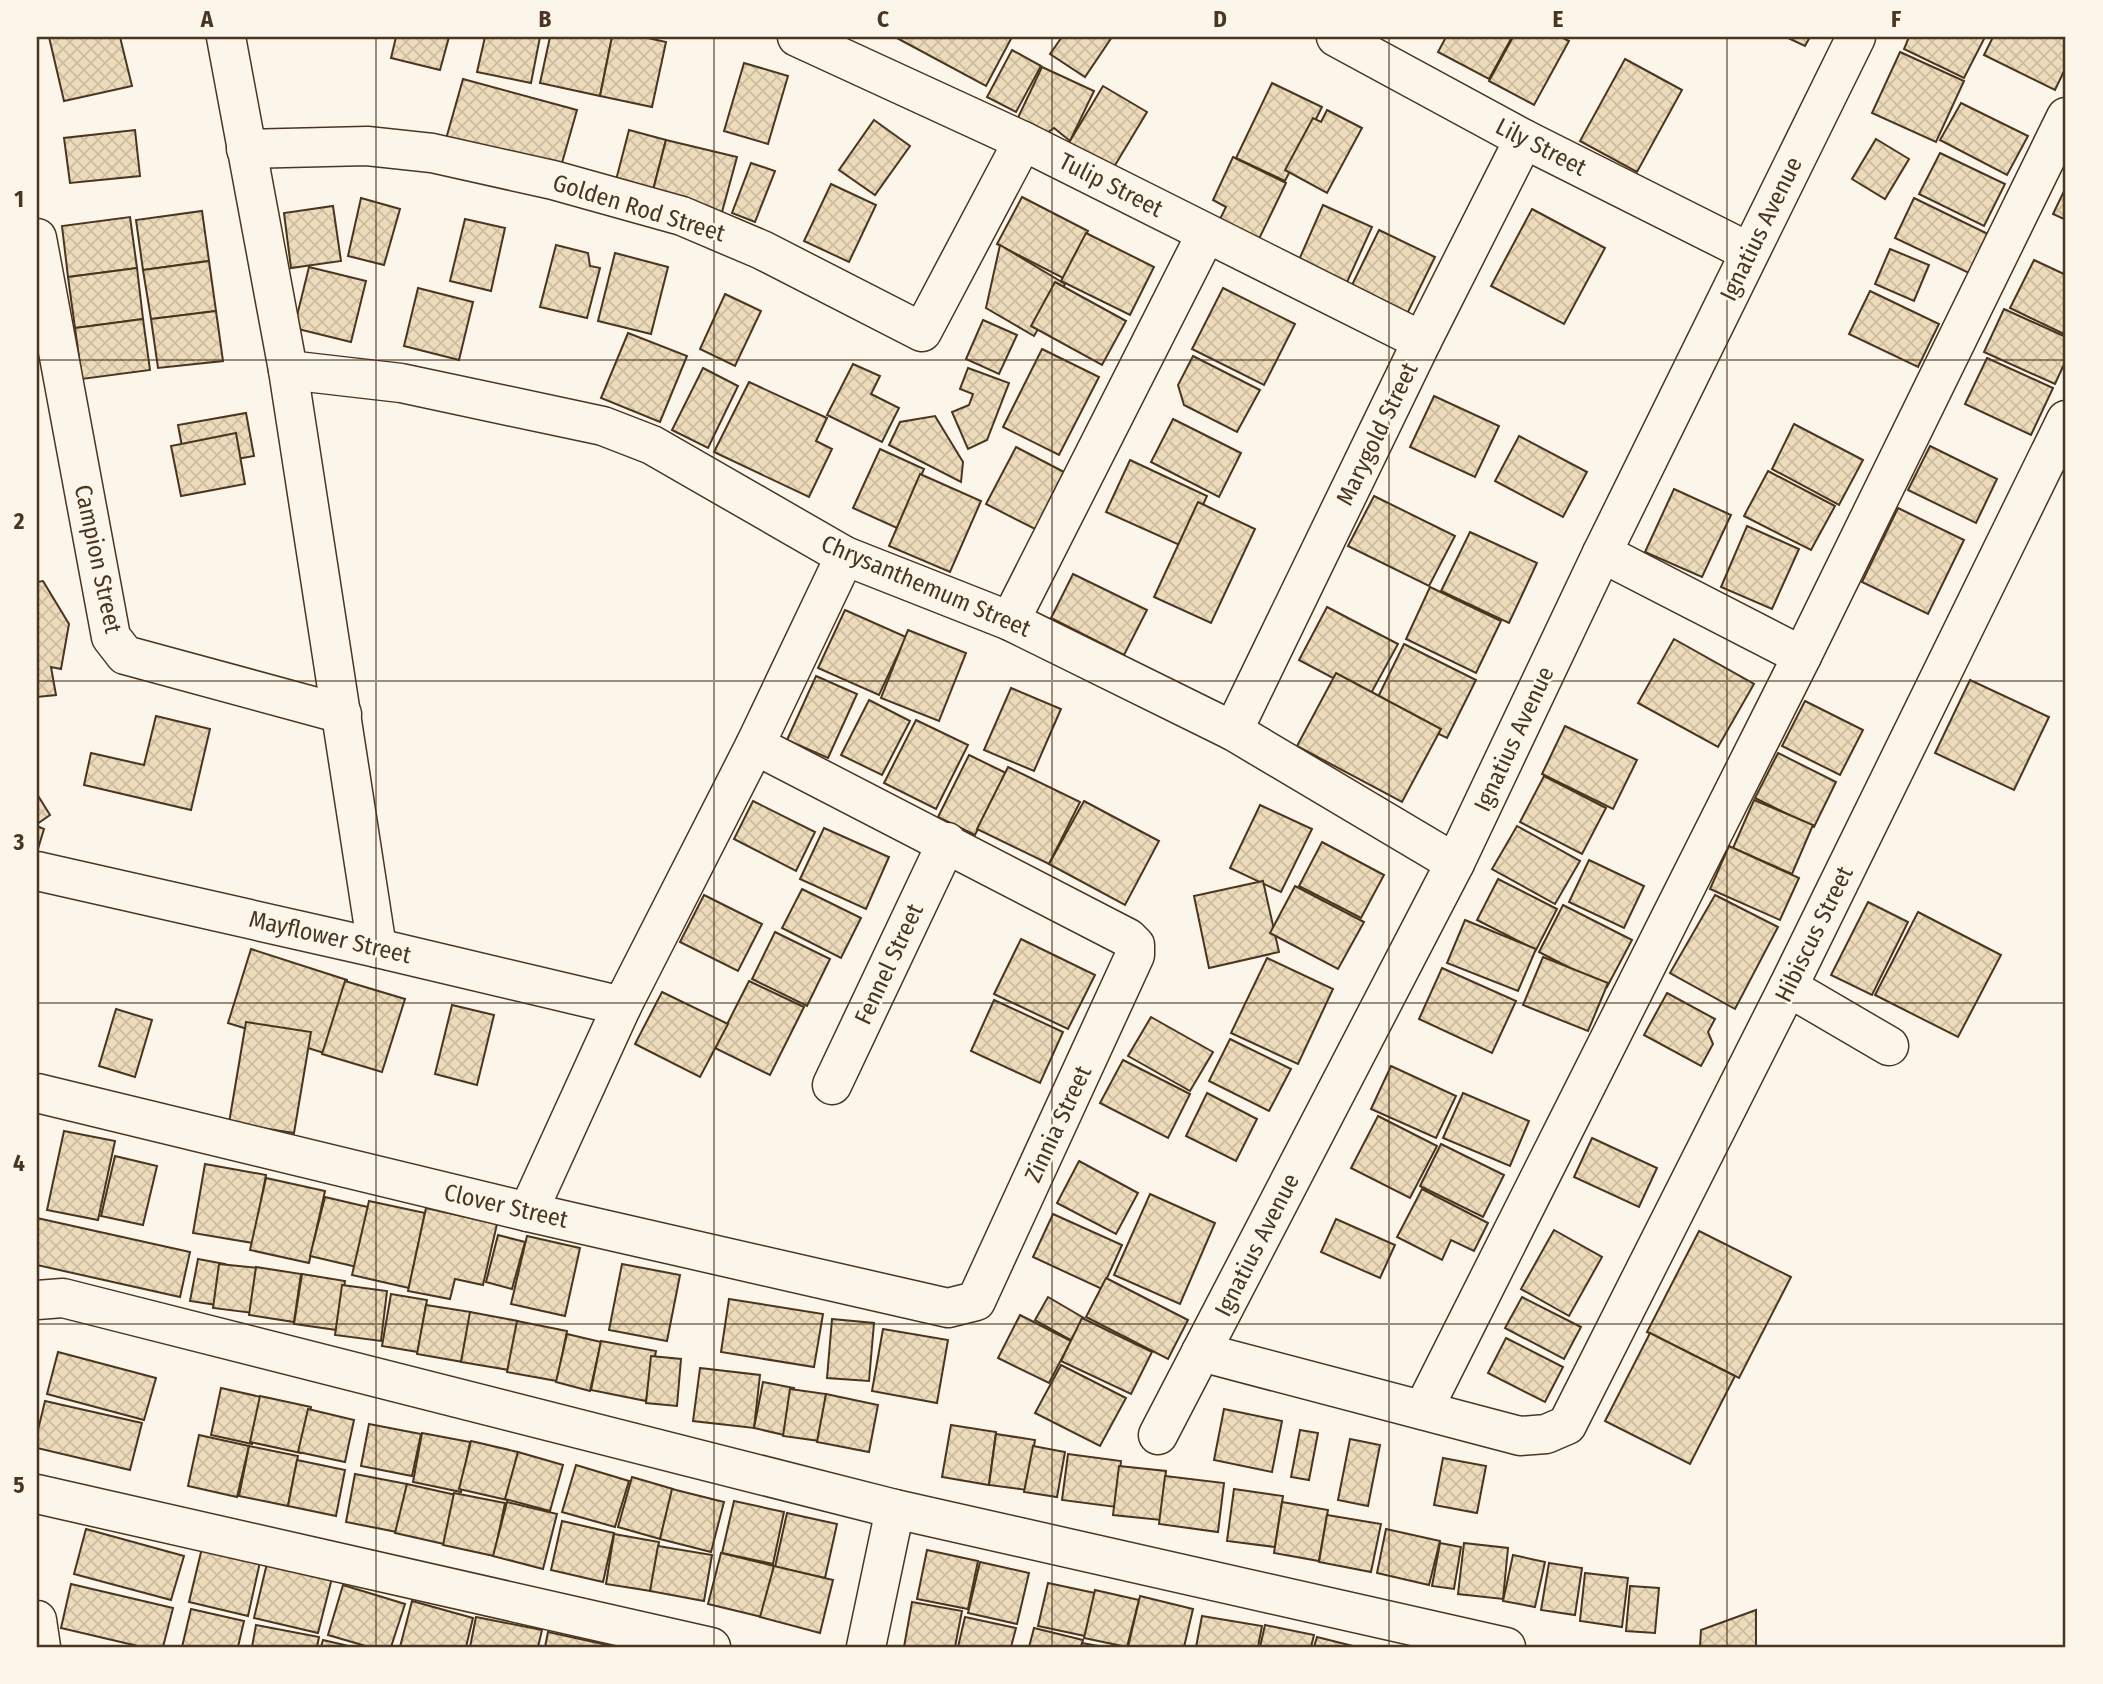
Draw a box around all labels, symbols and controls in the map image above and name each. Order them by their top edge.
text: A [200,5,214,33]
text: B [539,5,552,33]
text: C [877,5,889,33]
text: D [1213,5,1227,33]
text: E [1553,5,1564,33]
text: F [1891,5,1901,33]
street label: Lily Street [1491,112,1591,182]
street label: Tulip Street [1055,147,1168,223]
street label: Ignatius Avenue [1714,153,1808,305]
street label: Golden Rod Street [550,169,729,248]
text: 1 [14,185,24,213]
street label: Marygold Street [1330,358,1424,510]
street label: Campion Street [69,482,127,636]
text: 2 [13,507,25,535]
street label: Chrysanthemum Street [817,529,1035,643]
street label: Ignatius Avenue [1468,662,1560,816]
text: 3 [13,828,25,856]
street label: Hibiscus Street [1769,862,1859,1006]
street label: Fennel Street [849,899,929,1029]
street label: Mayflower Street [246,905,414,969]
street label: Zinnia Street [1019,1061,1097,1187]
text: 4 [13,1149,25,1177]
street label: Ignatius Avenue [1209,1169,1305,1321]
street label: Clover Street [441,1178,571,1234]
text: 5 [13,1471,25,1499]

